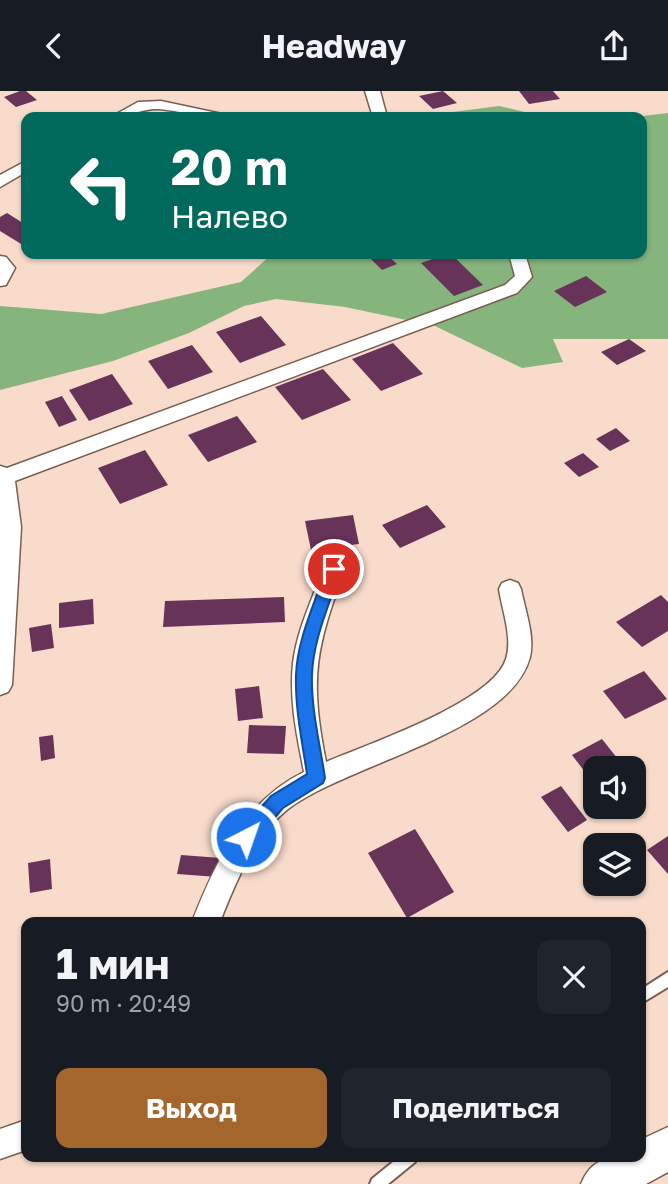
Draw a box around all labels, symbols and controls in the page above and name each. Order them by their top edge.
icon: back [35,27,73,65]
text: Headway [262,27,406,65]
icon: share [595,27,633,65]
text: 20 m [171,137,288,196]
icon: left [56,140,147,231]
text: Налево [171,197,288,235]
pin [304,539,364,599]
icon: arrive [315,550,353,588]
map controls [583,756,646,896]
button: sound [583,756,646,819]
position arrow [209,800,283,874]
button: layers [583,833,646,896]
text: 1 мин [56,938,170,988]
button: close [537,940,611,1014]
text: 90 m · 20:49 [56,989,191,1017]
button: Выход [56,1068,327,1148]
button: Поделиться [341,1068,611,1148]

